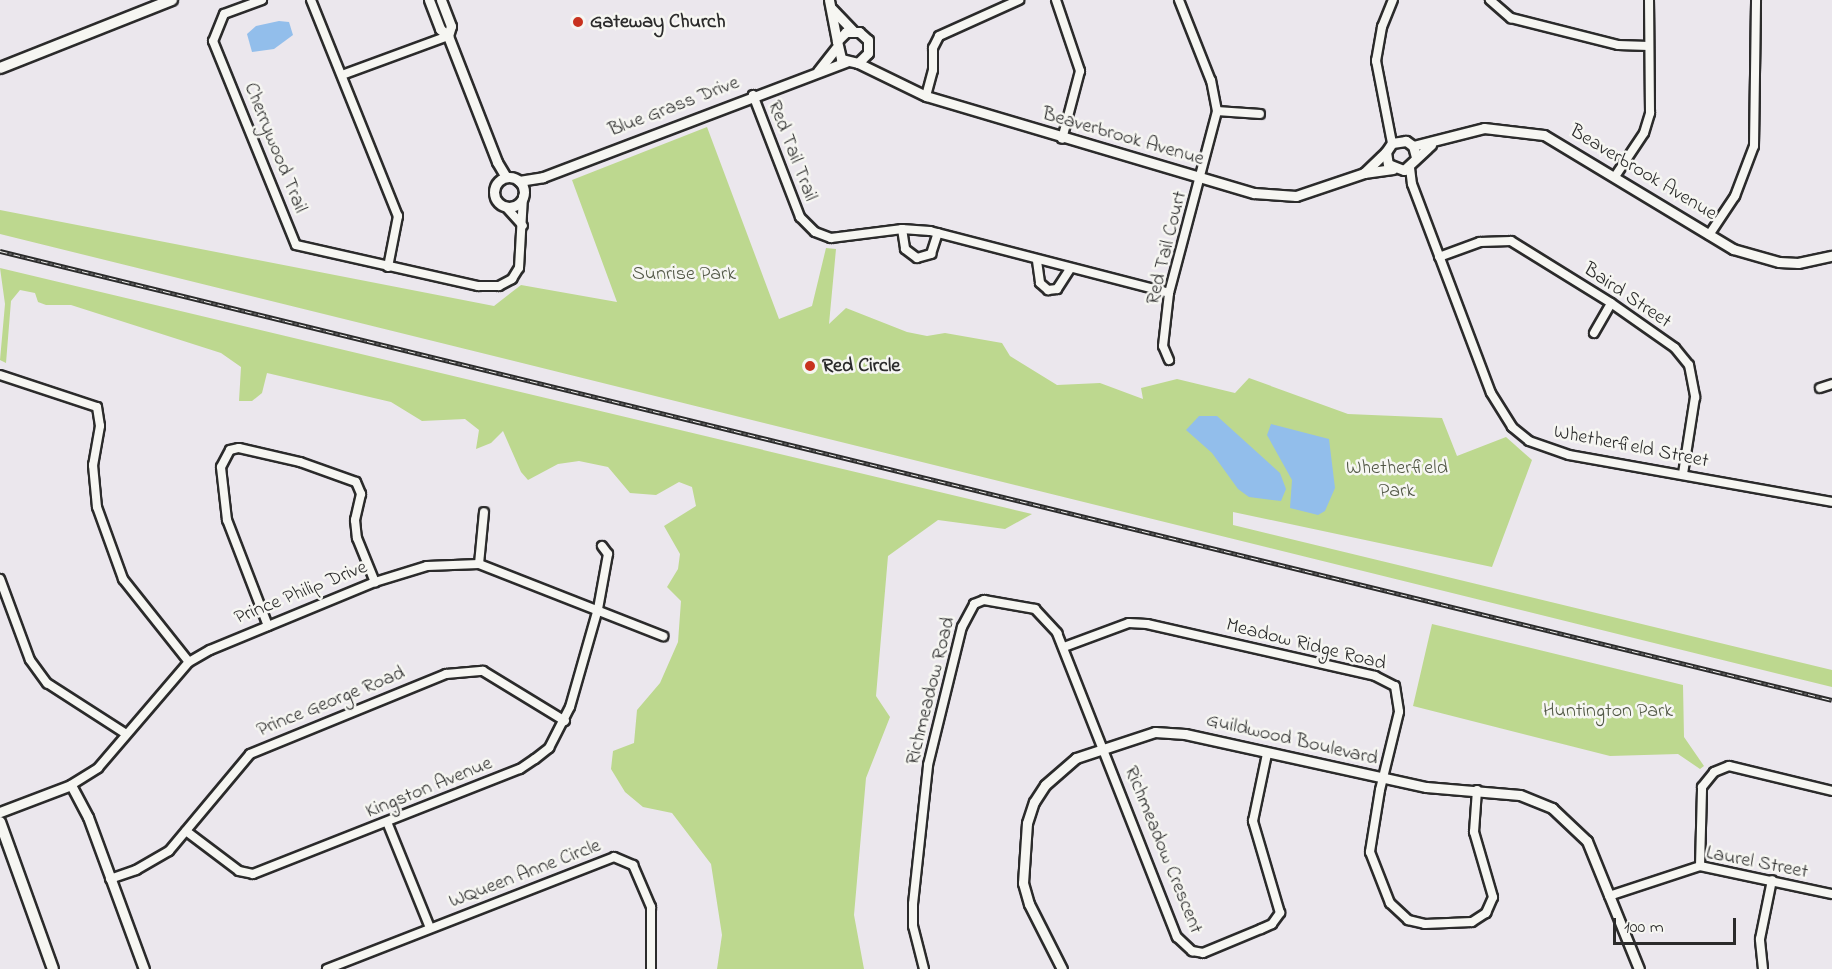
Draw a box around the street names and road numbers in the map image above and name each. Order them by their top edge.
street label: Blue Grass Drive [605,71,743,143]
street label: Cherrywood Trail [238,79,312,217]
street label: Red Tail Trail [762,97,822,205]
street label: Beaverbrook Avenue [1039,102,1207,172]
street label: Beaverbrook Avenue [1565,120,1721,226]
street label: Red Tail Court [1141,189,1193,307]
street label: Baird Street [1579,258,1675,334]
street label: Whetherfield Street [1552,420,1710,474]
street label: Prince Philip Drive [231,555,371,631]
street label: Meadow Ridge Road [1224,614,1388,676]
street label: Richmeadow Road [901,615,961,767]
street label: Prince George Road [254,661,408,743]
street label: Guildwood Boulevard [1204,709,1380,771]
street label: Kingston Avenue [362,752,496,824]
street label: Richmeadow Crescent [1118,763,1208,937]
street label: WQueen Anne Circle [446,834,604,914]
street label: Laurel Street [1704,841,1810,885]

